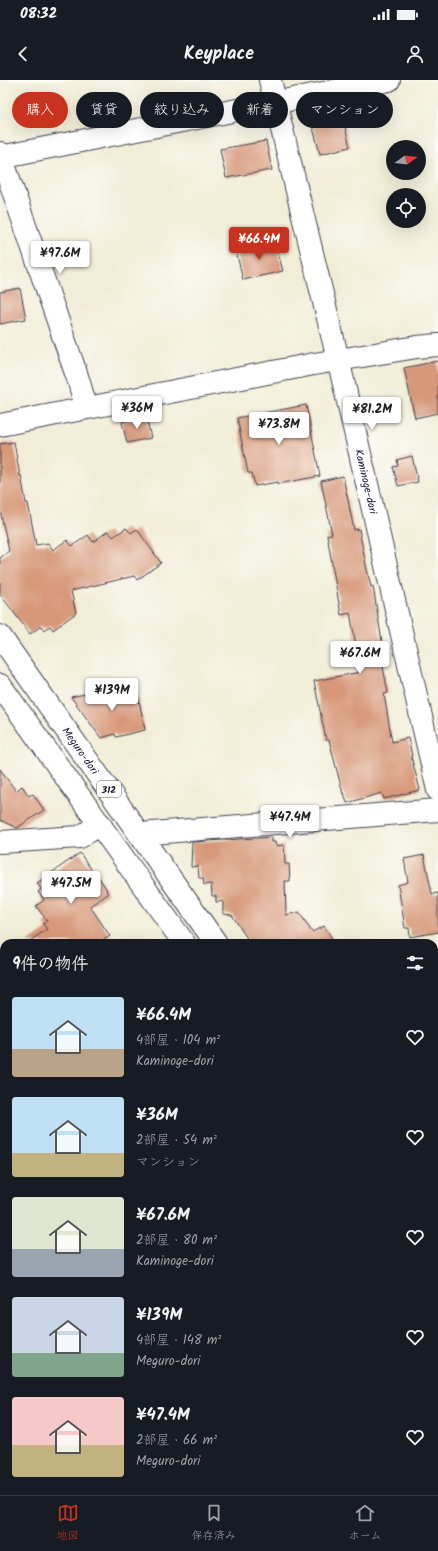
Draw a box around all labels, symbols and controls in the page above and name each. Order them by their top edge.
text: 08:32 [20,2,57,26]
text: Keyplace [184,40,254,69]
icon: back [12,43,34,65]
icon: person [404,43,426,65]
chip: 購入 [12,92,68,128]
chip: 賃貸 [76,92,132,128]
chip: 絞り込み [140,92,224,128]
chip: 新着 [232,92,288,128]
chip: マンション [296,92,393,128]
north arrow [386,140,426,180]
map controls [386,140,426,228]
button: locate [386,188,426,228]
pin: ¥66.4M [226,227,292,261]
text: ¥66.4M [238,229,280,250]
pin: ¥97.6M [27,241,93,275]
text: ¥97.6M [40,243,80,264]
pin: ¥36M [113,396,161,430]
pin: ¥81.2M [339,397,405,431]
text: ¥36M [121,398,153,419]
text: ¥81.2M [352,399,392,420]
pin: ¥73.8M [246,412,312,446]
text: ¥73.8M [258,414,300,435]
street label: Kaminoge-dori [349,448,382,516]
pin: ¥67.6M [327,641,393,675]
text: ¥67.6M [339,643,381,664]
pin: ¥139M [84,678,140,712]
text: ¥139M [94,680,130,701]
street label: Meguro-dori [57,724,103,779]
road number: 312 [97,781,121,797]
pin: ¥47.4M [257,805,323,839]
text: ¥47.4M [269,807,311,828]
pin: ¥47.5M [38,871,104,905]
text: ¥47.5M [51,873,91,894]
text: 9件の物件 [12,951,89,978]
icon: filters [404,952,426,974]
text: ¥66.4M [136,1002,191,1029]
icon: home [44,1013,92,1061]
icon: heart [404,1026,426,1048]
text: 4部屋 · 104 m² [136,1030,220,1051]
text: Kaminoge-dori [136,1051,214,1072]
text: ¥36M [136,1102,178,1129]
icon: home [44,1113,92,1161]
icon: heart [404,1126,426,1148]
text: 2部屋 · 54 m² [136,1130,217,1151]
text: マンション [136,1152,200,1173]
text: ¥67.6M [136,1202,190,1229]
icon: home [44,1213,92,1261]
icon: heart [404,1226,426,1248]
text: 2部屋 · 80 m² [136,1230,217,1251]
text: Kaminoge-dori [136,1251,214,1272]
text: ¥139M [136,1302,182,1329]
icon: home [44,1313,92,1361]
icon: heart [404,1326,426,1348]
text: 4部屋 · 148 m² [136,1330,221,1351]
text: Meguro-dori [136,1351,200,1372]
text: ¥47.4M [136,1402,190,1429]
icon: home [44,1413,92,1461]
icon: heart [404,1426,426,1448]
text: 2部屋 · 66 m² [136,1430,217,1451]
text: Meguro-dori [136,1451,200,1472]
tab: 地図 [57,1502,79,1545]
tab: 保存済み [192,1502,236,1545]
tab: ホーム [349,1502,381,1545]

